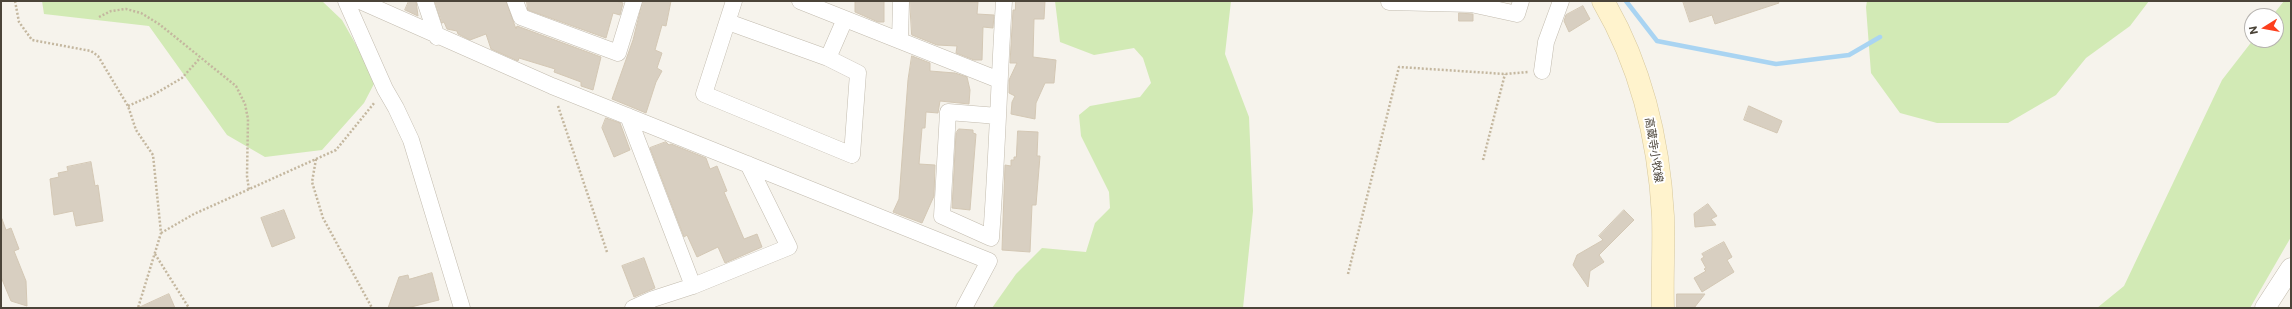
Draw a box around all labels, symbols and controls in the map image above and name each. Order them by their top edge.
north arrow [2244,8,2284,48]
text: N [2246,25,2260,35]
street label: 高蔵寺小牧線 [1642,116,1666,184]

